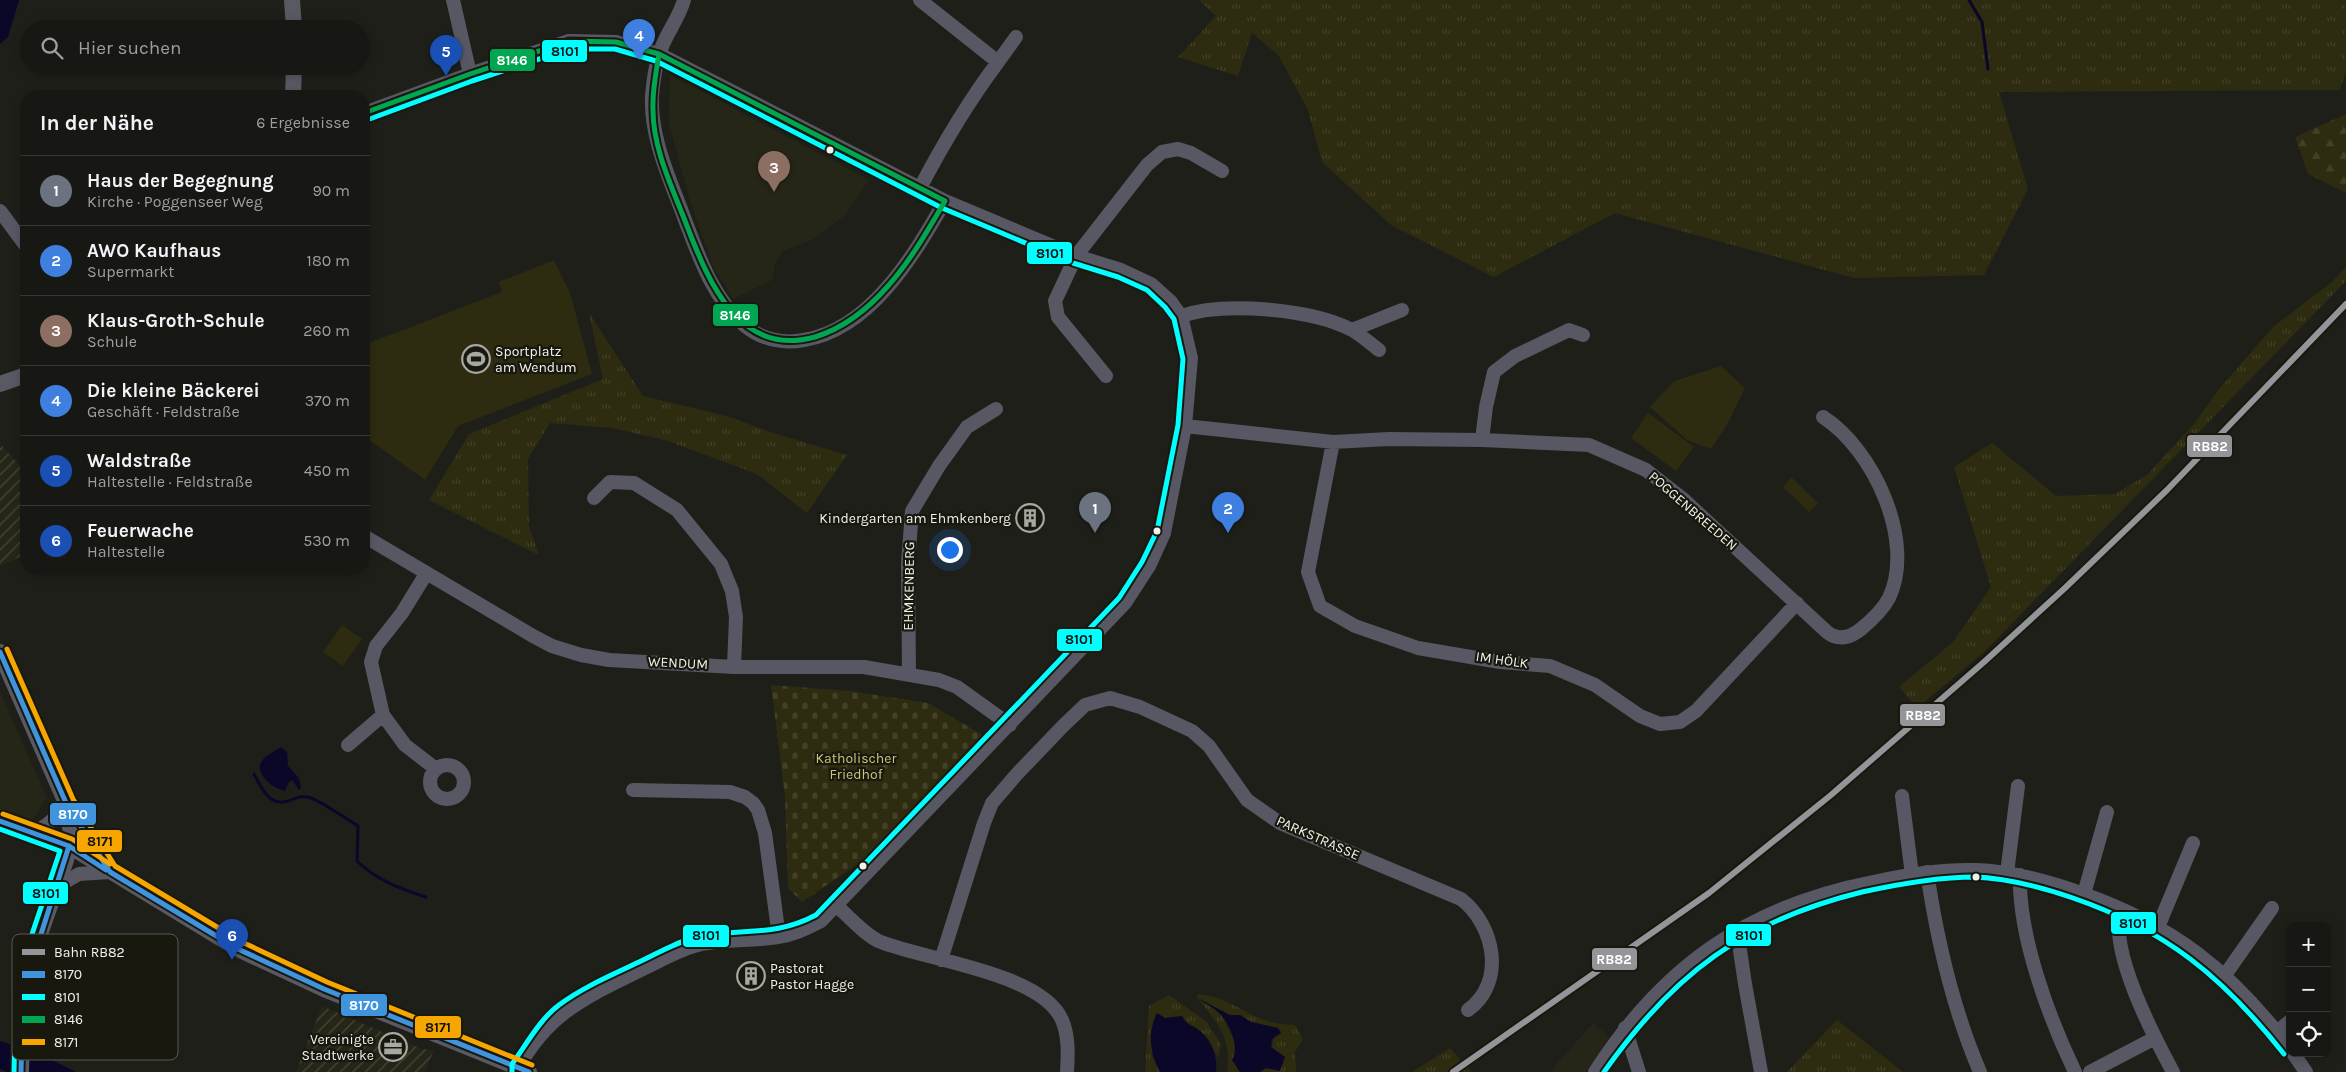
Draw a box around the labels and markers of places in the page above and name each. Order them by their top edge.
pin: 4 [623,19,655,60]
pin: 5 [430,35,462,76]
unlabelled marker [825,145,835,155]
pin: 3 [758,151,790,192]
place label: Sportplatz am Wendum [495,343,577,376]
sports icon: Sportplatz am Wendum [461,344,491,374]
pin: 1 [1079,492,1111,533]
pin: 2 [1212,492,1244,533]
building icon: Kindergarten am Ehmkenberg [1015,503,1045,533]
place label: Kindergarten am Ehmkenberg [819,510,1011,527]
unlabelled marker [1152,526,1162,536]
unlabelled marker [858,861,868,871]
unlabelled marker [1971,872,1981,882]
pin: 6 [216,919,248,960]
place label: Pastorat Pastor Hagge [770,960,854,993]
building icon: Pastorat Pastor Hagge [736,961,766,991]
place label: Vereinigte Stadtwerke [302,1031,374,1064]
office icon: Vereinigte Stadtwerke [378,1032,408,1062]

